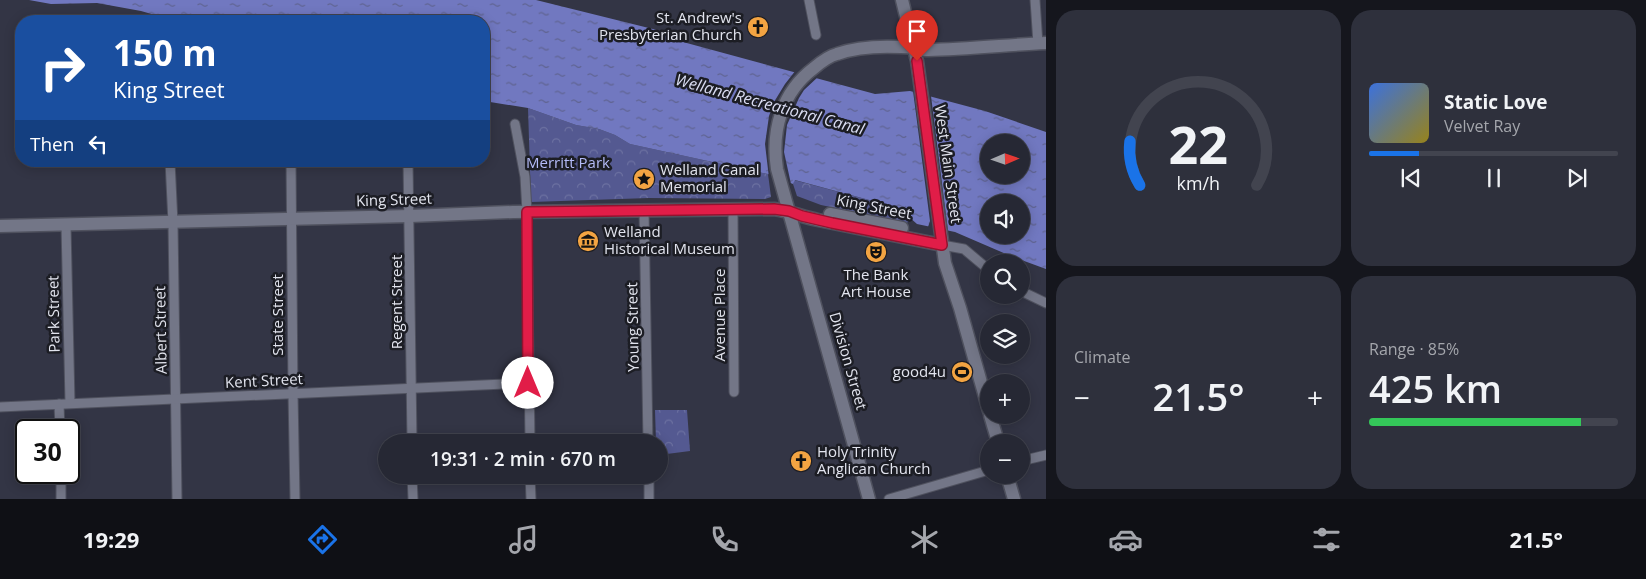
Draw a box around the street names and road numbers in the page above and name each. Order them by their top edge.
street label: West Main Street [931,103,967,224]
street label: King Street [356,188,432,210]
street label: King Street [835,189,913,223]
street label: Regent Street [386,255,406,349]
street label: Avenue Place [709,269,729,361]
street label: State Street [267,274,287,356]
street label: Park Street [42,275,64,353]
street label: Young Street [621,282,643,372]
street label: Albert Street [149,286,171,374]
street label: Division Street [825,309,872,412]
street label: Kent Street [225,368,303,392]

